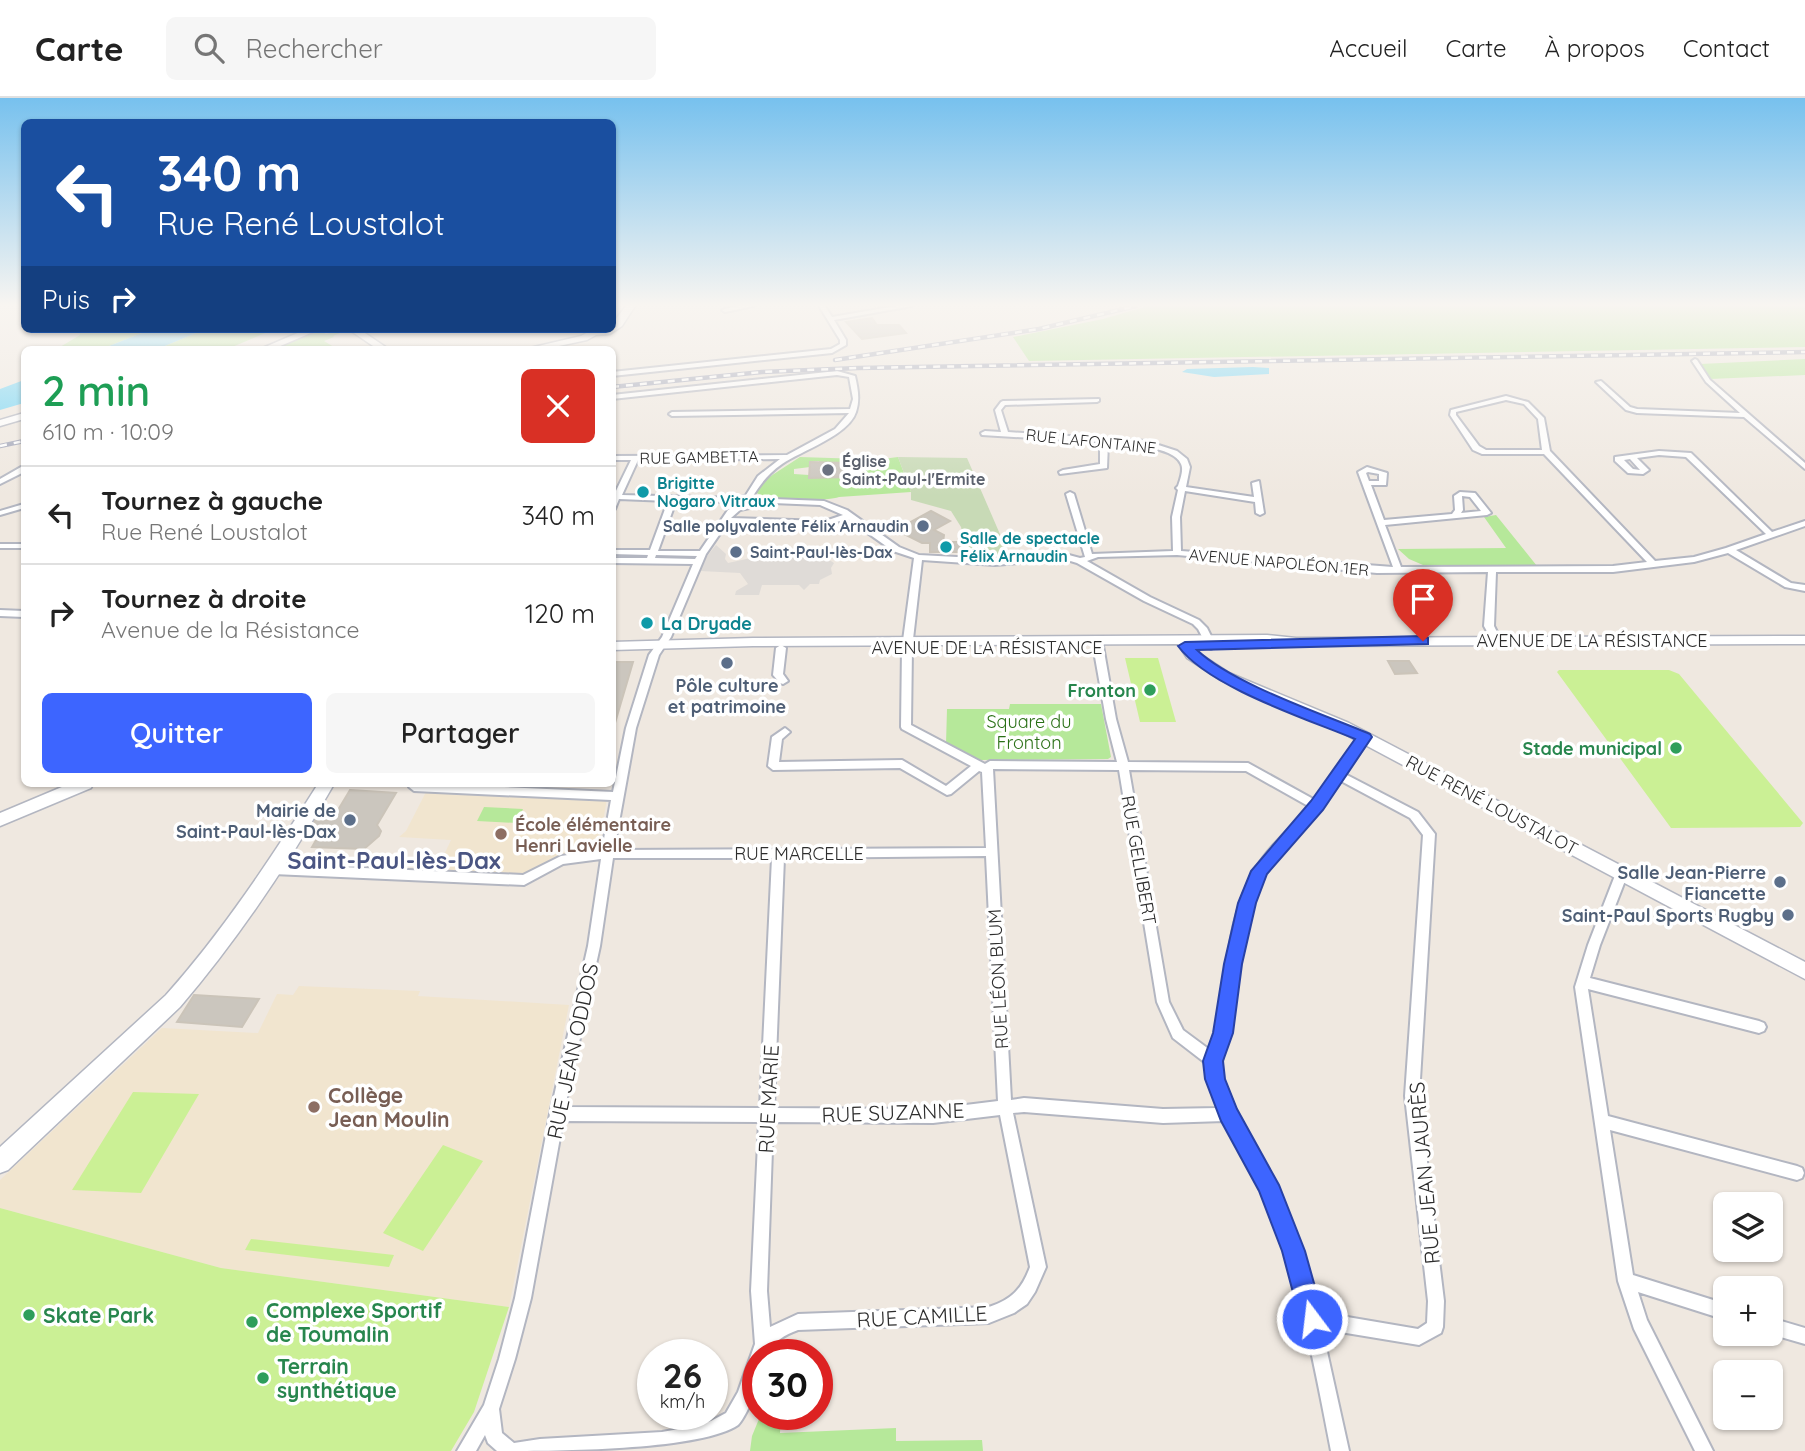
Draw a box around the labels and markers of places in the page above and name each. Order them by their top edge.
place label: Église Saint-Paul-l'Ermite [842,451,986,489]
marker: Église Saint-Paul-l'Ermite [820,462,836,478]
place label: Brigitte Nogaro Vitraux [657,473,775,511]
marker: Brigitte Nogaro Vitraux [635,484,651,500]
place label: Salle polyvalente Félix Arnaudin [663,516,909,536]
marker: Salle polyvalente Félix Arnaudin [915,518,931,534]
place label: Salle de spectacle Félix Arnaudin [960,528,1100,566]
marker: Salle de spectacle Félix Arnaudin [938,539,954,555]
place label: Saint-Paul-lès-Dax [750,542,892,562]
marker: Saint-Paul-lès-Dax [728,544,744,560]
pin [1393,569,1453,641]
place label: La Dryade [661,612,752,635]
marker: La Dryade [639,615,655,631]
marker: Pôle culture et patrimoine [719,655,735,671]
place label: Pôle culture et patrimoine [668,674,786,718]
place label: Fronton [1067,679,1136,702]
marker: Fronton [1142,682,1158,698]
place label: Stade municipal [1522,737,1662,760]
marker: Stade municipal [1668,740,1684,756]
place label: Mairie de Saint-Paul-lès-Dax [176,799,336,843]
marker: Mairie de Saint-Paul-lès-Dax [342,812,358,828]
place label: École élémentaire Henri Lavielle [515,813,671,857]
marker: École élémentaire Henri Lavielle [493,826,509,842]
place label: Salle Jean-Pierre Fiancette [1617,861,1766,905]
marker: Salle Jean-Pierre Fiancette [1772,874,1788,890]
place label: Saint-Paul Sports Rugby [1562,904,1774,927]
marker: Saint-Paul Sports Rugby [1780,907,1796,923]
place label: Collège Jean Moulin [328,1082,449,1132]
marker: Collège Jean Moulin [306,1099,322,1115]
place label: Complexe Sportif de Toumalin [266,1297,443,1347]
place label: Skate Park [43,1302,154,1328]
marker: Skate Park [21,1307,37,1323]
marker: Complexe Sportif de Toumalin [244,1314,260,1330]
place label: Terrain synthétique [277,1353,397,1403]
marker: Terrain synthétique [255,1370,271,1386]

